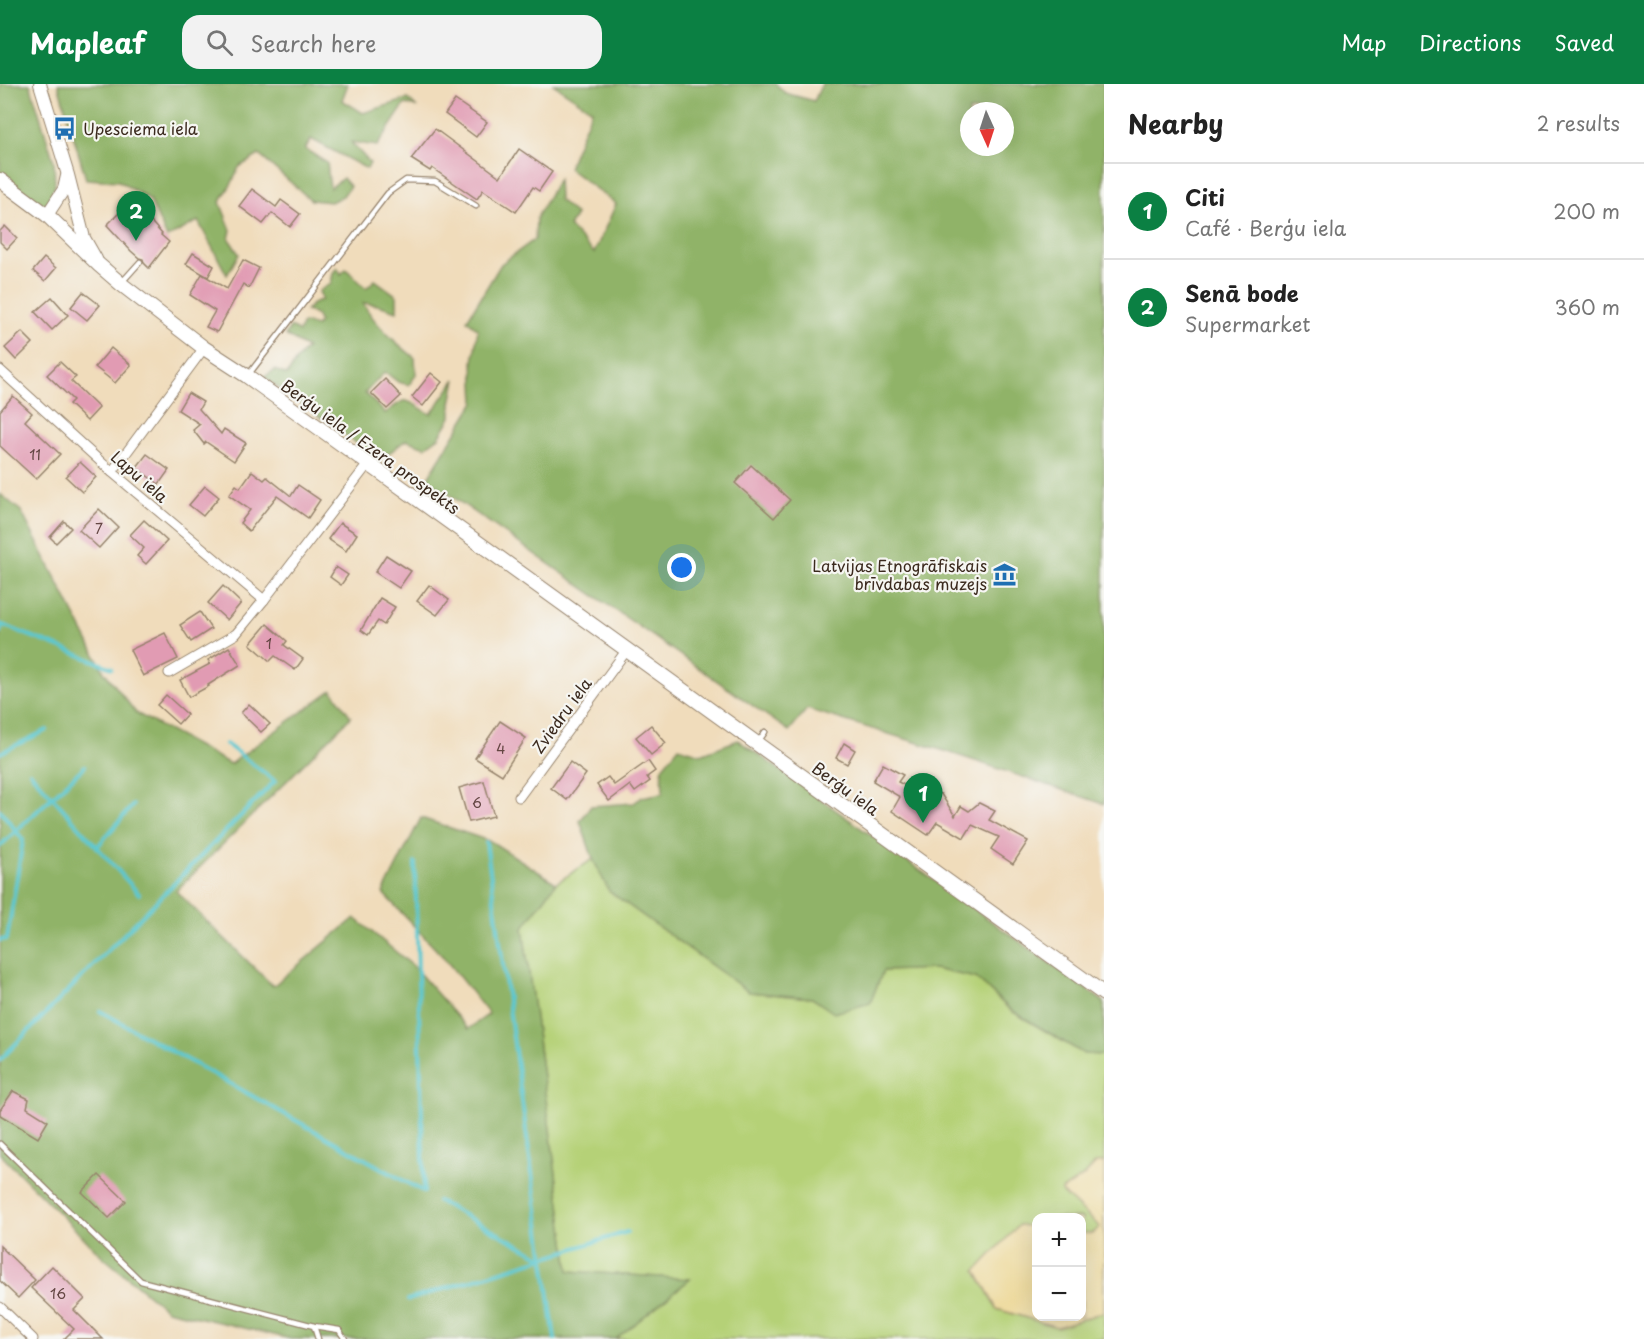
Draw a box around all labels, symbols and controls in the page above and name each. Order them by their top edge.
search box [182,15,602,69]
text: Mapleaf [30,21,146,64]
icon: search [203,26,236,59]
text: Search here [251,26,376,59]
text: Map [1341,26,1386,58]
text: Directions [1419,26,1521,58]
text: Saved [1554,26,1614,58]
north arrow [960,102,1014,156]
text: Nearby [1128,104,1223,143]
text: 2 results [1537,108,1620,138]
bus stop icon: Upesciema iela [52,115,78,141]
place label: Upesciema iela [83,116,198,140]
text: Citi [1185,180,1225,213]
pin: 2 [116,192,156,241]
text: 1 [1143,196,1152,226]
text: 200 m [1553,196,1620,226]
text: Café · Berģu iela [1185,213,1346,243]
text: Senā bode [1185,276,1299,309]
text: 2 [1140,292,1155,322]
text: 360 m [1554,292,1620,322]
text: Supermarket [1185,309,1311,339]
street label: Berģu iela / Ezera prospekts [277,373,465,519]
house number: 11 [29,444,41,465]
street label: Lapu iela [106,444,174,508]
house number: 7 [95,518,103,539]
your location [667,553,696,582]
place label: Latvijas Etnogrāfiskais brīvdabas muzejs [812,553,987,595]
museum icon: Latvijas Etnogrāfiskais brīvdabas muzejs [992,561,1018,587]
house number: 1 [266,633,272,654]
street label: Zviedru iela [525,672,597,758]
house number: 4 [496,738,506,759]
street label: Berģu iela [808,755,884,821]
pin: 1 [904,774,942,823]
house number: 6 [472,792,482,813]
map controls [1032,1213,1086,1321]
button: + [1032,1213,1086,1267]
button: − [1032,1267,1086,1321]
house number: 16 [50,1283,66,1304]

